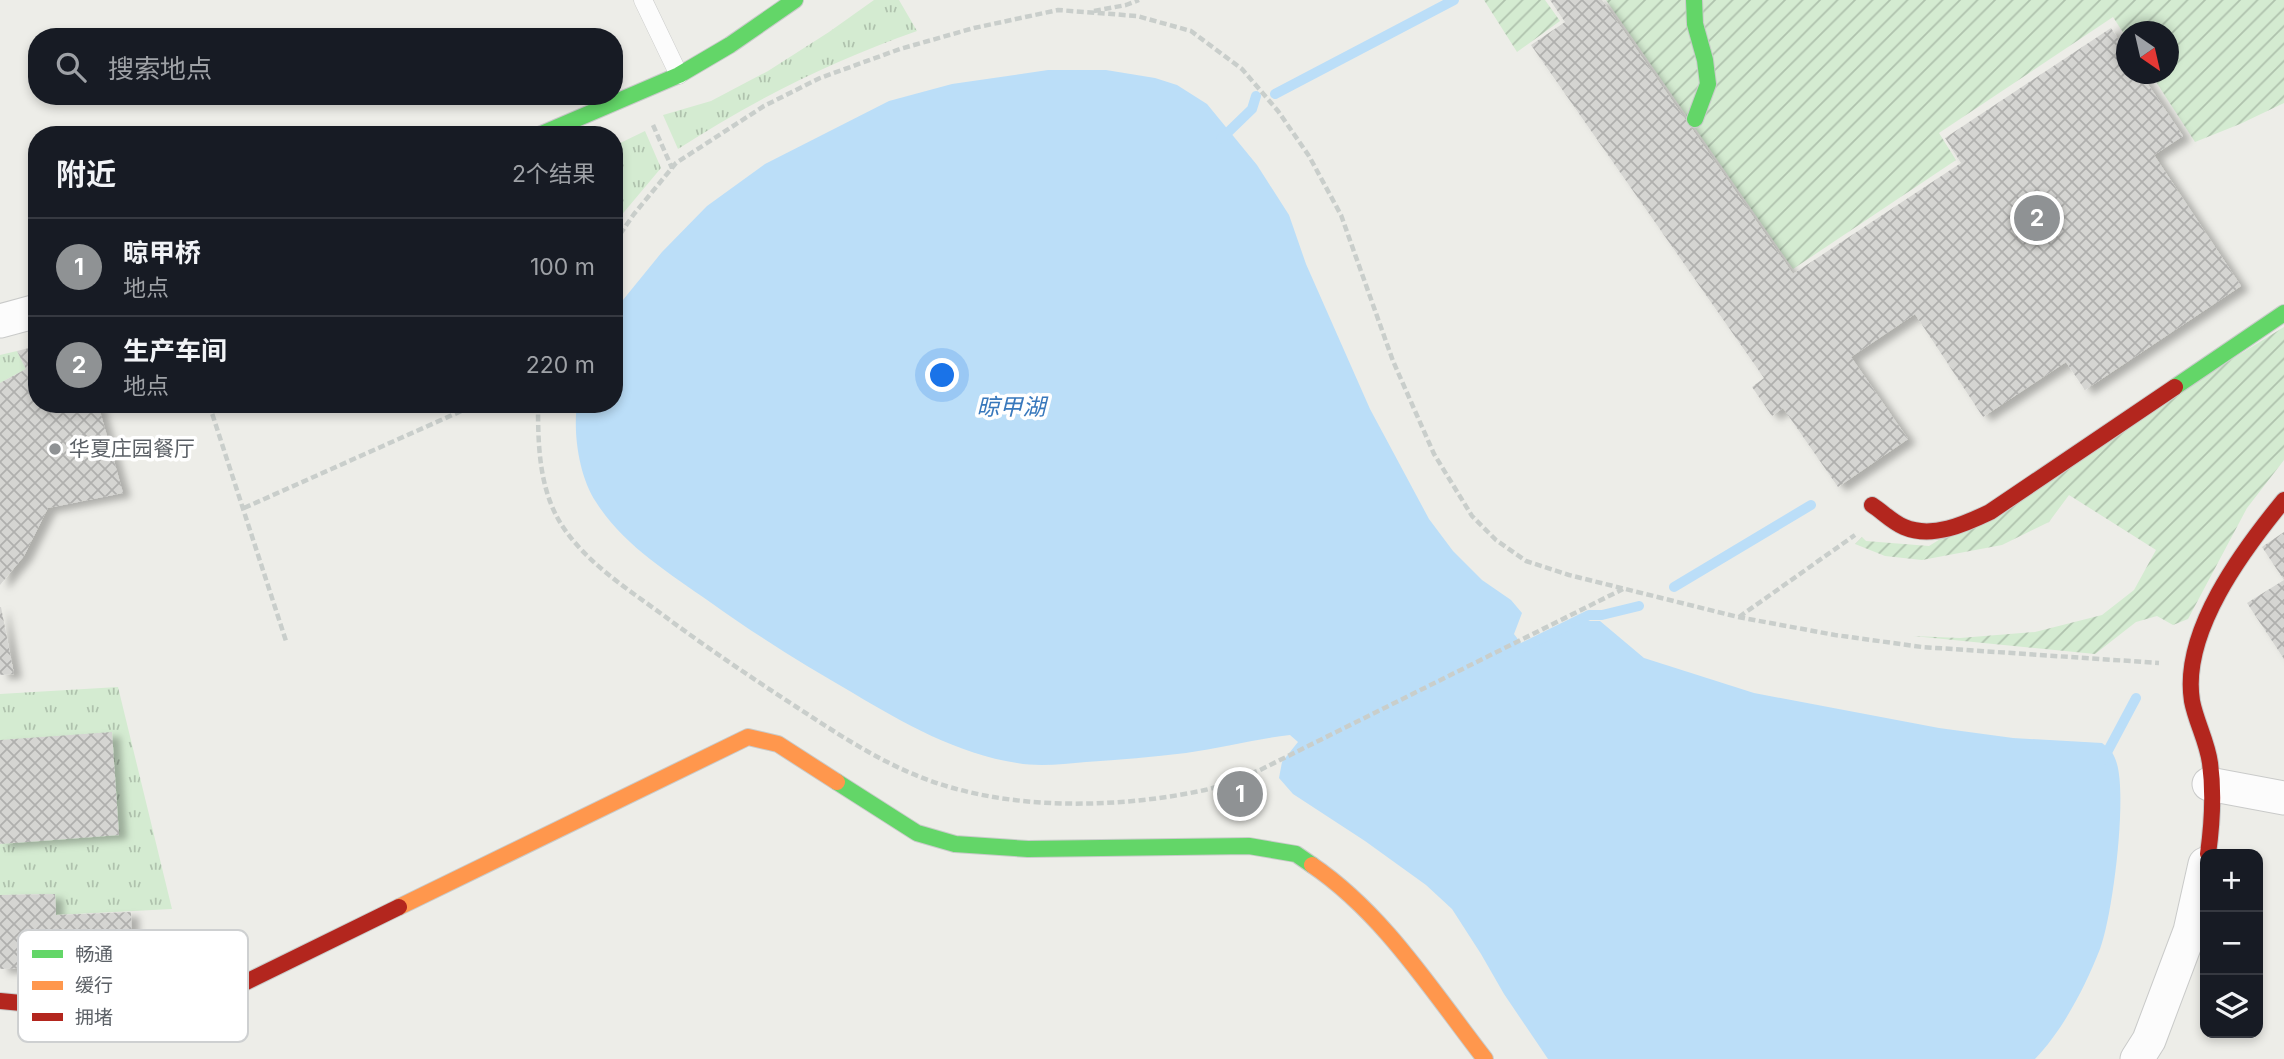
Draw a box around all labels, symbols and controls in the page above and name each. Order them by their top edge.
north arrow [2116,21,2179,84]
search box [28,28,623,105]
icon: search [52,48,90,86]
text: 搜索地点 [108,53,212,84]
text: 附近 [56,156,116,192]
text: 2个结果 [512,160,595,188]
pin: 2 [2014,192,2060,244]
text: 晾甲桥 [123,237,201,268]
text: 1 [74,253,84,281]
text: 100 m [530,253,595,281]
text: 地点 [123,274,169,302]
text: 生产车间 [123,335,227,366]
text: 2 [72,351,86,379]
text: 220 m [526,351,595,379]
your location [925,358,959,392]
text: 地点 [123,372,169,400]
water label: 晾甲湖 [977,393,1049,421]
place label: 华夏庄园餐厅 [69,436,195,461]
marker: 华夏庄园餐厅 [47,441,63,457]
pin: 1 [1217,768,1263,820]
map controls [2200,849,2263,1038]
button: + [2200,849,2263,912]
button: − [2200,912,2263,975]
legend [18,930,248,1042]
text: 畅通 [75,943,113,966]
text: 缓行 [75,974,113,997]
button: layers [2200,975,2263,1038]
text: 拥堵 [75,1006,113,1029]

